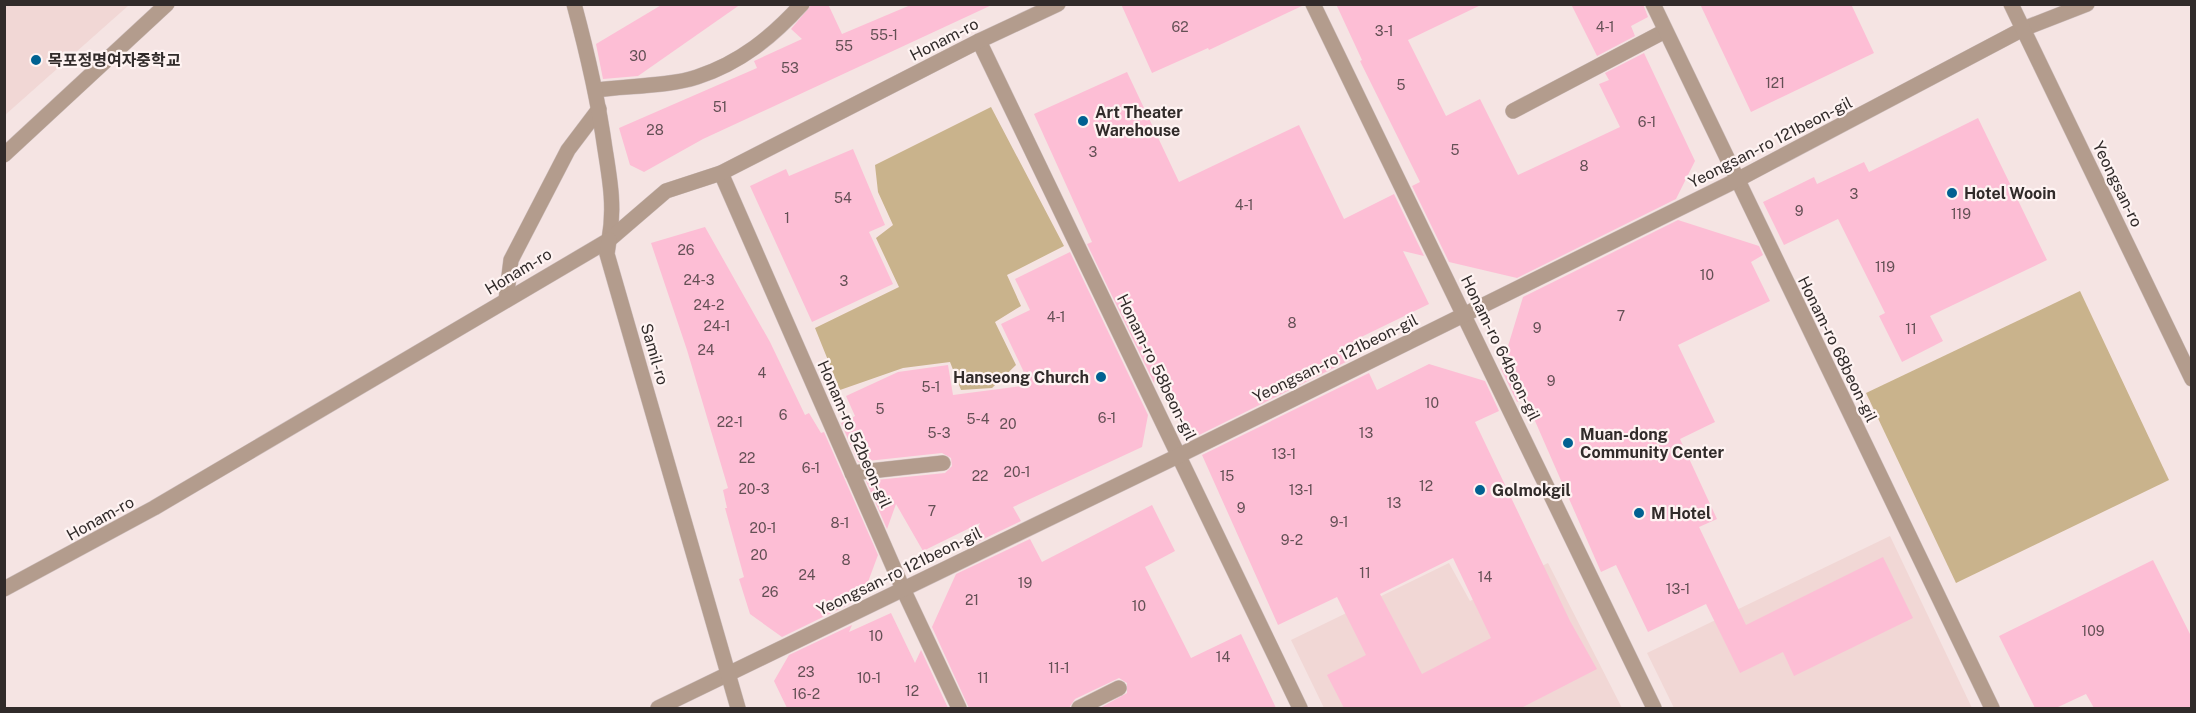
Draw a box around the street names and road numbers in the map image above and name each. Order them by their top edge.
street label: Honam-ro [907,14,982,65]
street label: Yeongsan-ro 121beon-gil [1685,93,1855,192]
street label: Yeongsan-ro [2089,138,2147,230]
street label: Honam-ro [482,244,555,299]
street label: Honam-ro 64beon-gil [1457,272,1544,424]
street label: Honam-ro 68beon-gil [1794,273,1881,425]
street label: Honam-ro 58beon-gil [1113,291,1200,444]
street label: Yeongsan-ro 121beon-gil [1250,310,1421,407]
street label: Samil-ro [637,321,672,387]
street label: Honam-ro 52beon-gil [813,357,896,511]
street label: Honam-ro [63,492,137,545]
street label: Yeongsan-ro 121beon-gil [813,523,985,619]

